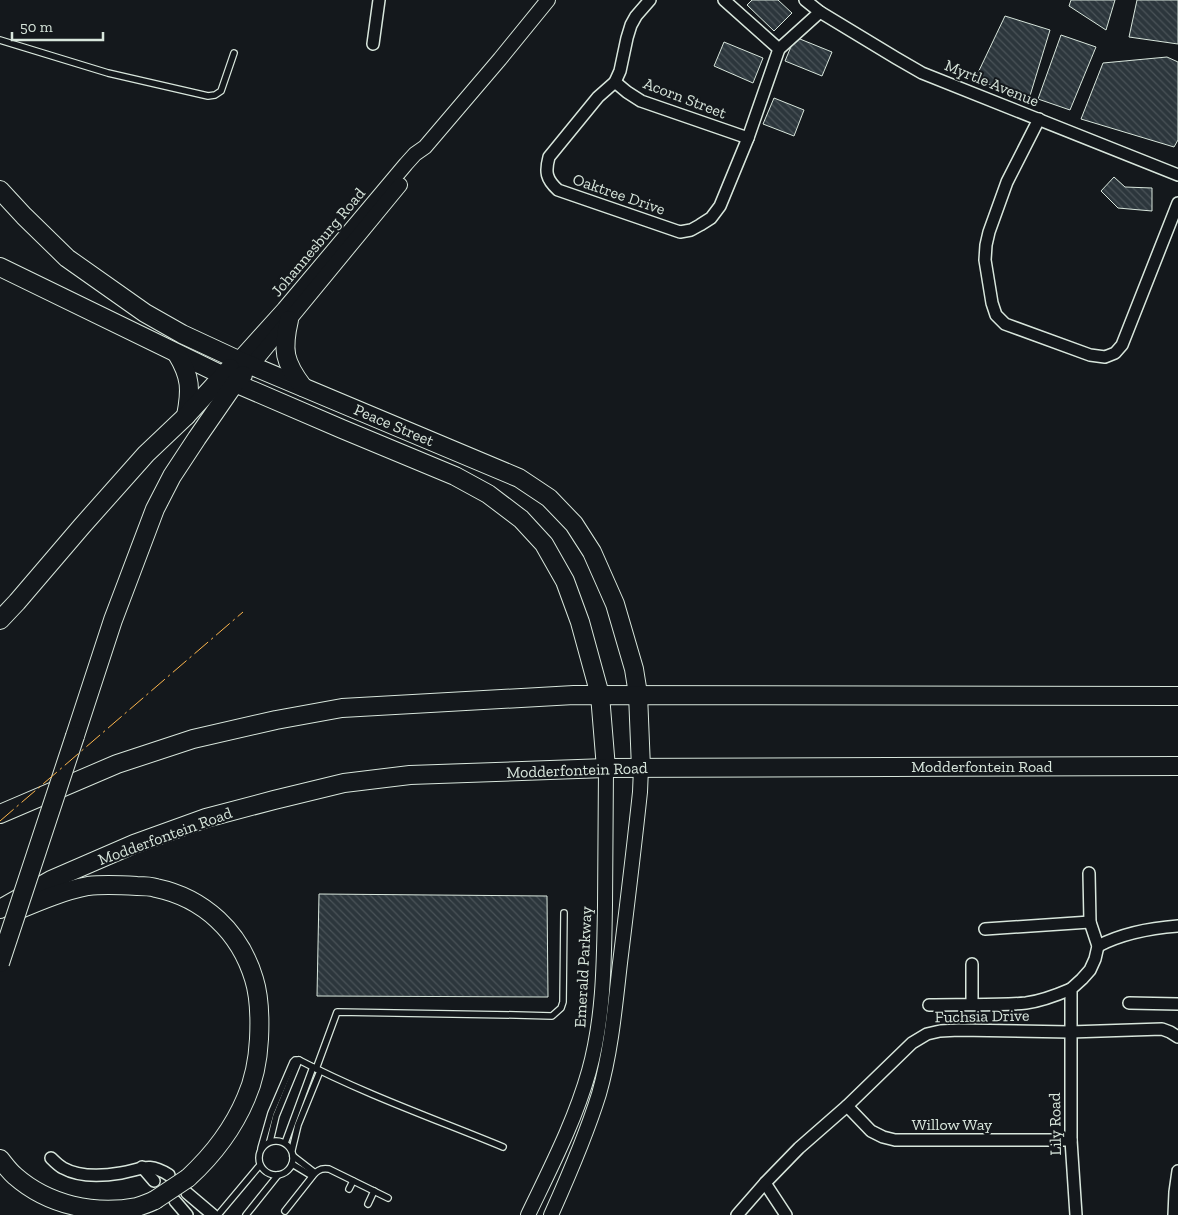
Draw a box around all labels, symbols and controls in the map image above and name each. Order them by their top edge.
scale bar [12,10,104,42]
text: 50 m [20,18,53,36]
street label: Myrtle Avenue [942,55,1042,111]
street label: Acorn Street [641,73,729,123]
street label: Oaktree Drive [570,169,668,219]
street label: Johannesburg Road [267,184,369,300]
street label: Peace Street [351,400,437,450]
street label: Modderfontein Road [911,757,1053,776]
street label: Modderfontein Road [506,758,648,782]
street label: Modderfontein Road [95,803,235,869]
street label: Emerald Parkway [570,905,596,1028]
street label: Fuchsia Drive [934,1006,1030,1026]
street label: Lily Road [1045,1092,1065,1156]
street label: Willow Way [912,1115,993,1134]

